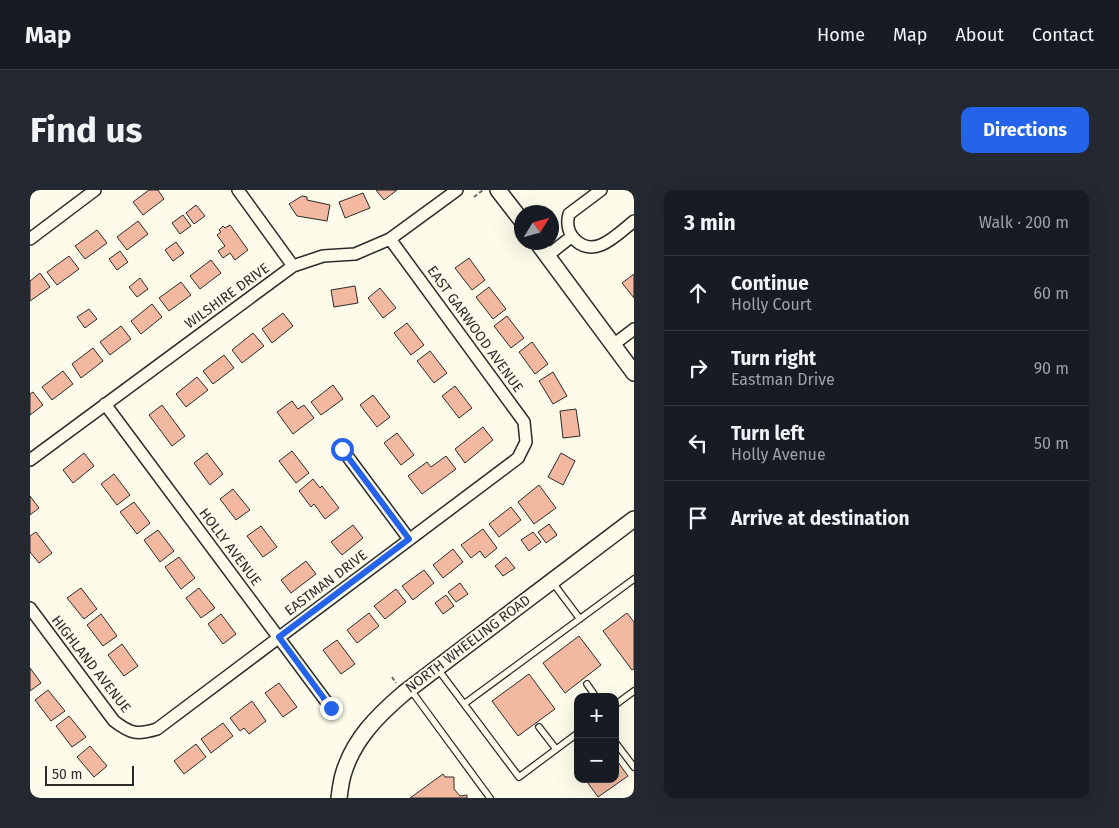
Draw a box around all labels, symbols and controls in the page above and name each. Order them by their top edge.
text: Map [25,21,71,49]
text: Home [817,24,865,46]
text: Map [893,24,927,46]
text: About [955,24,1004,46]
text: Contact [1032,24,1094,46]
button: Directions [961,107,1089,153]
text: Find us [30,109,142,151]
north arrow [514,205,559,250]
text: 3 min [684,210,736,236]
text: Walk · 200 m [979,213,1069,232]
street label: WILSHIRE DRIVE [181,260,273,332]
street label: EAST GARWOOD AVENUE [423,262,527,396]
text: Continue [731,272,809,295]
icon: ahead [684,279,712,307]
text: 60 m [1034,284,1069,303]
text: Holly Court [731,295,812,314]
text: Turn right [731,347,816,370]
icon: right [684,354,712,382]
text: 90 m [1034,359,1069,378]
text: Eastman Drive [731,370,835,389]
text: Turn left [731,422,805,445]
icon: left [684,429,712,457]
text: 50 m [1034,434,1069,453]
route start [331,438,354,461]
text: Holly Avenue [731,445,826,464]
icon: arrive [684,504,712,532]
street label: HOLLY AVENUE [195,505,265,589]
text: Arrive at destination [731,507,910,530]
street label: EASTMAN DRIVE [281,546,371,620]
street label: NORTH WHEELING ROAD [402,591,534,697]
street label: HIGHLAND AVENUE [48,612,134,716]
map controls [574,693,619,783]
button: + [574,693,619,738]
route end [320,697,343,720]
button: − [574,738,619,783]
scale bar [45,763,134,786]
text: 50 m [52,766,83,783]

